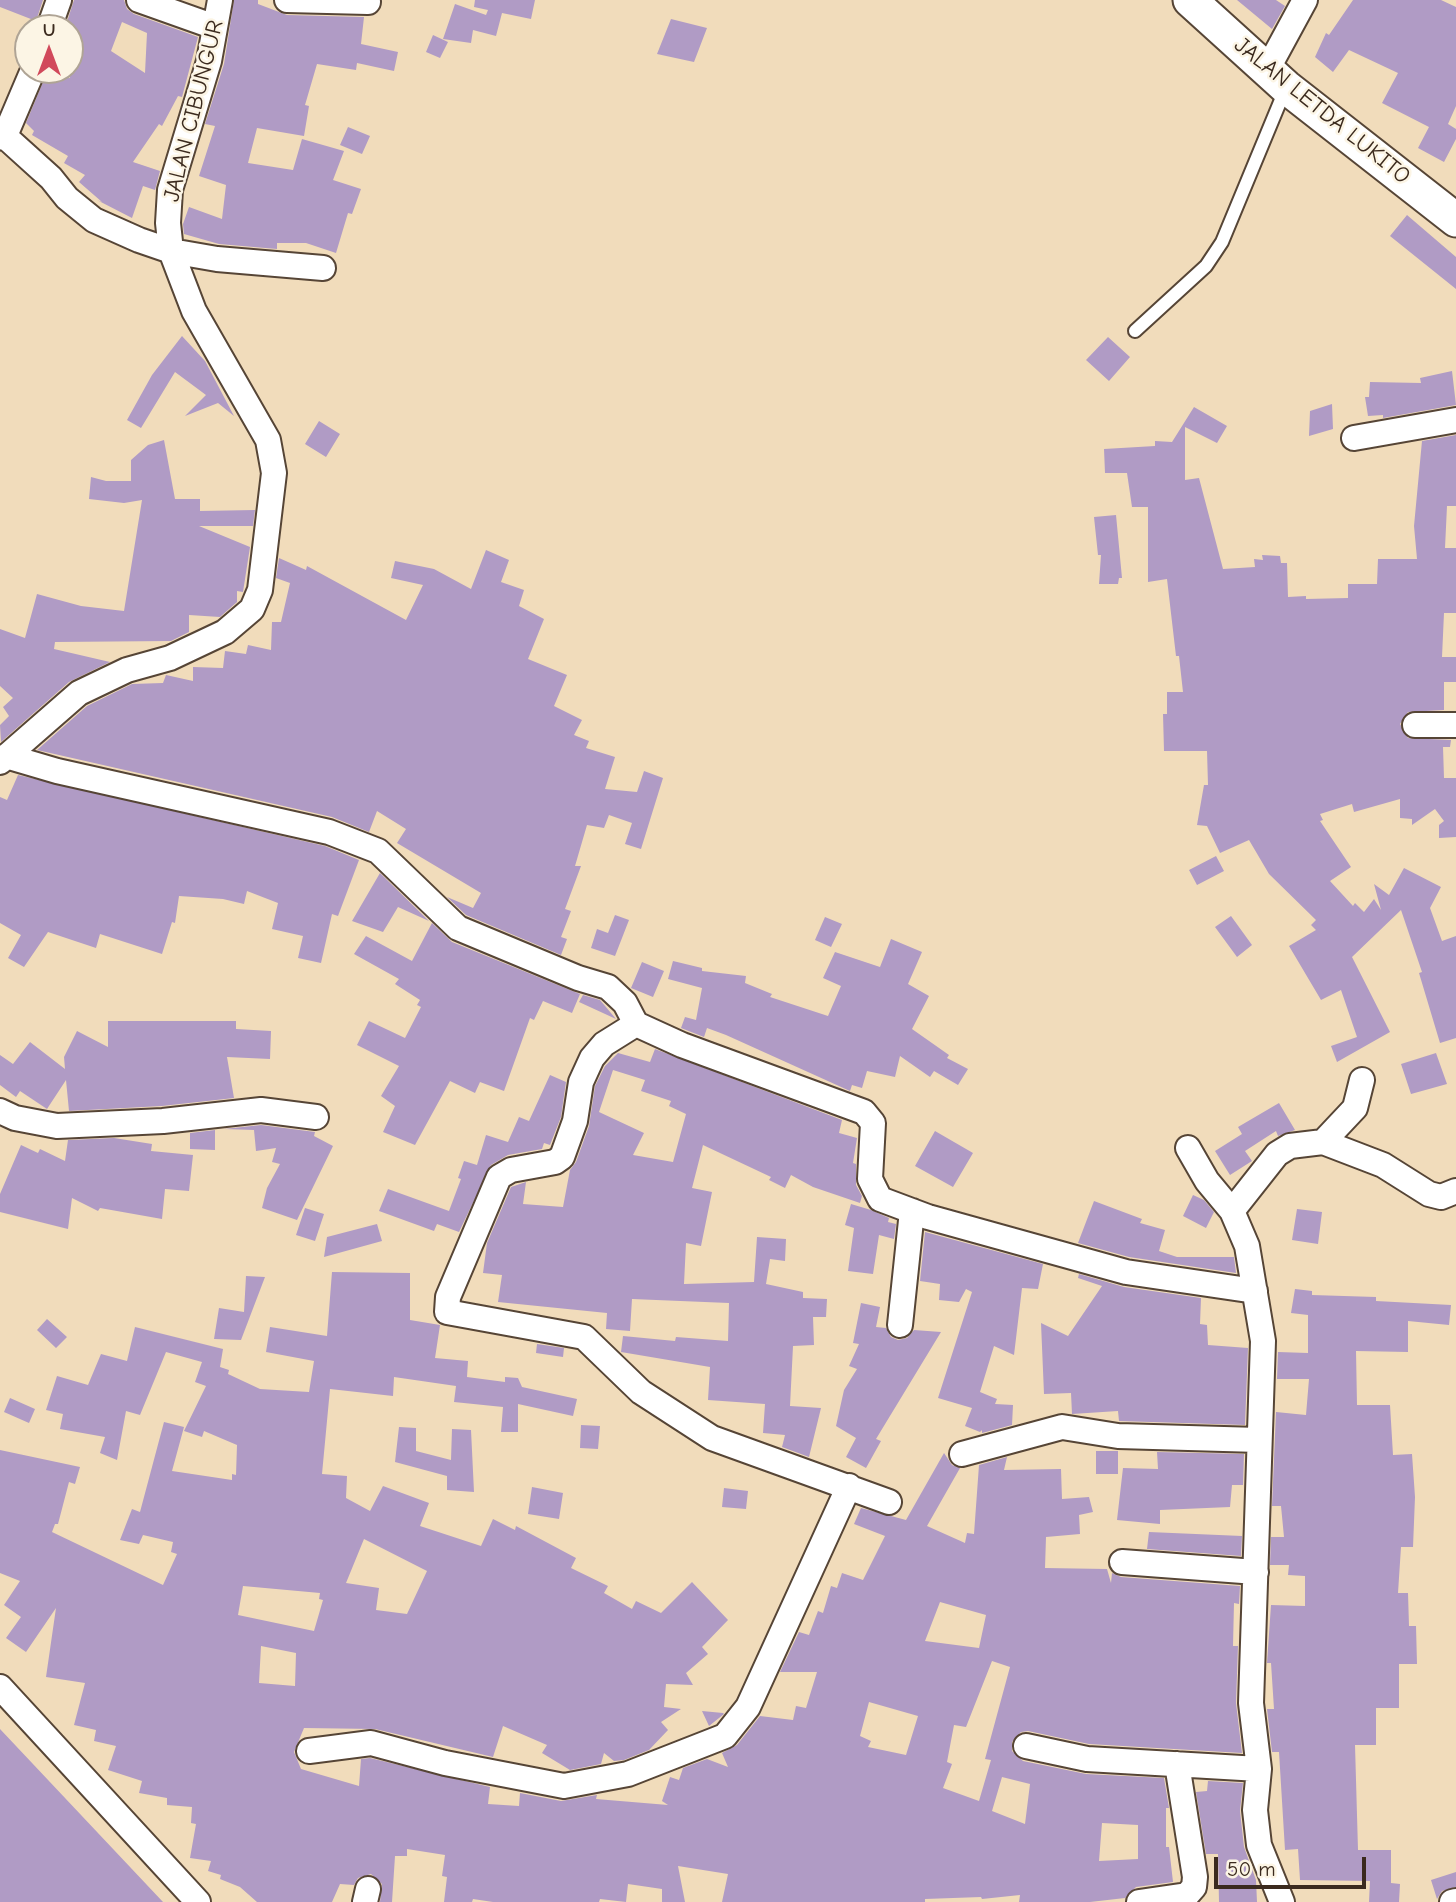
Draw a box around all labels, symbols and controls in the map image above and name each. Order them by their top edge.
north arrow [14,14,84,84]
street label: JALAN CIBUNGUR [158,17,230,205]
text: U [43,19,55,41]
street label: JALAN LETDA LUKITO [1228,32,1416,190]
scale bar [1218,1842,1370,1886]
text: 50 m [1227,1857,1276,1881]

